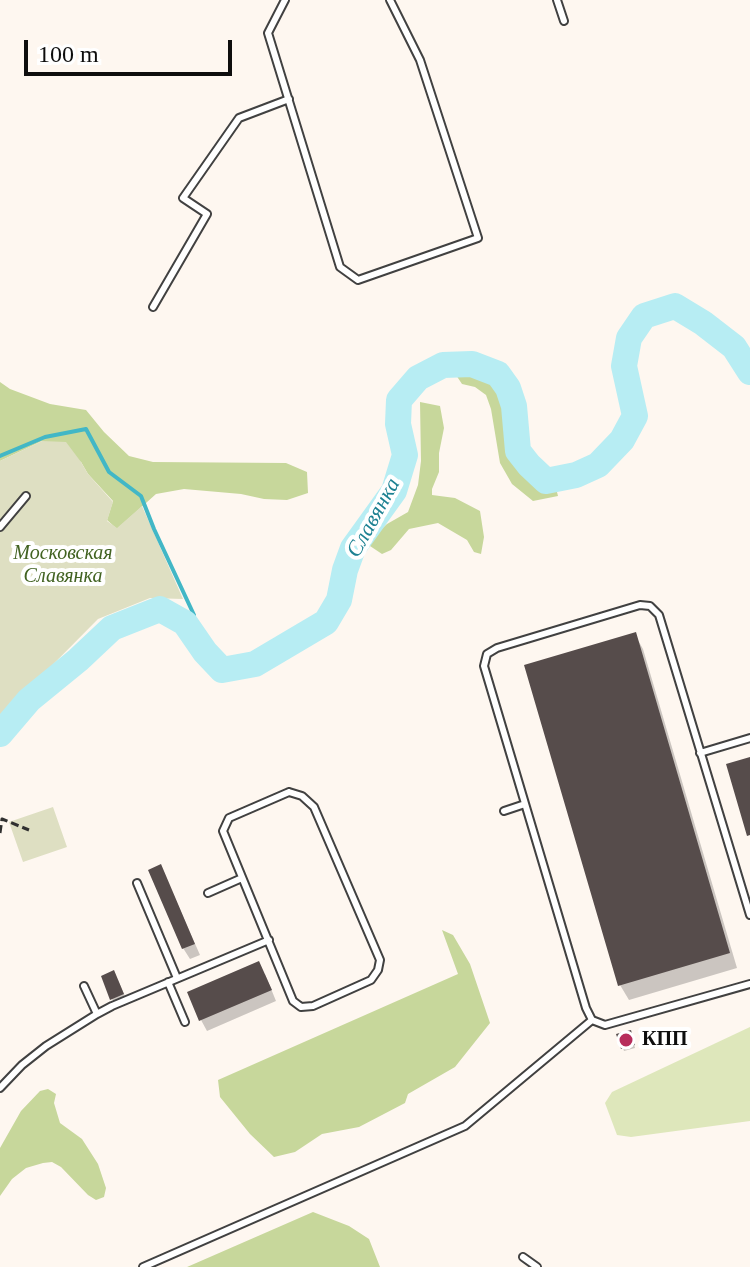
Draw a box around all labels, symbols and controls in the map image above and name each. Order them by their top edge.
scale bar [28,24,236,74]
text: 100 m [38,41,99,67]
water label: Славянка [341,474,407,562]
park label: Московская Славянка [13,542,113,589]
place label: КПП [642,1028,688,1052]
marker: КПП [617,1031,635,1049]

